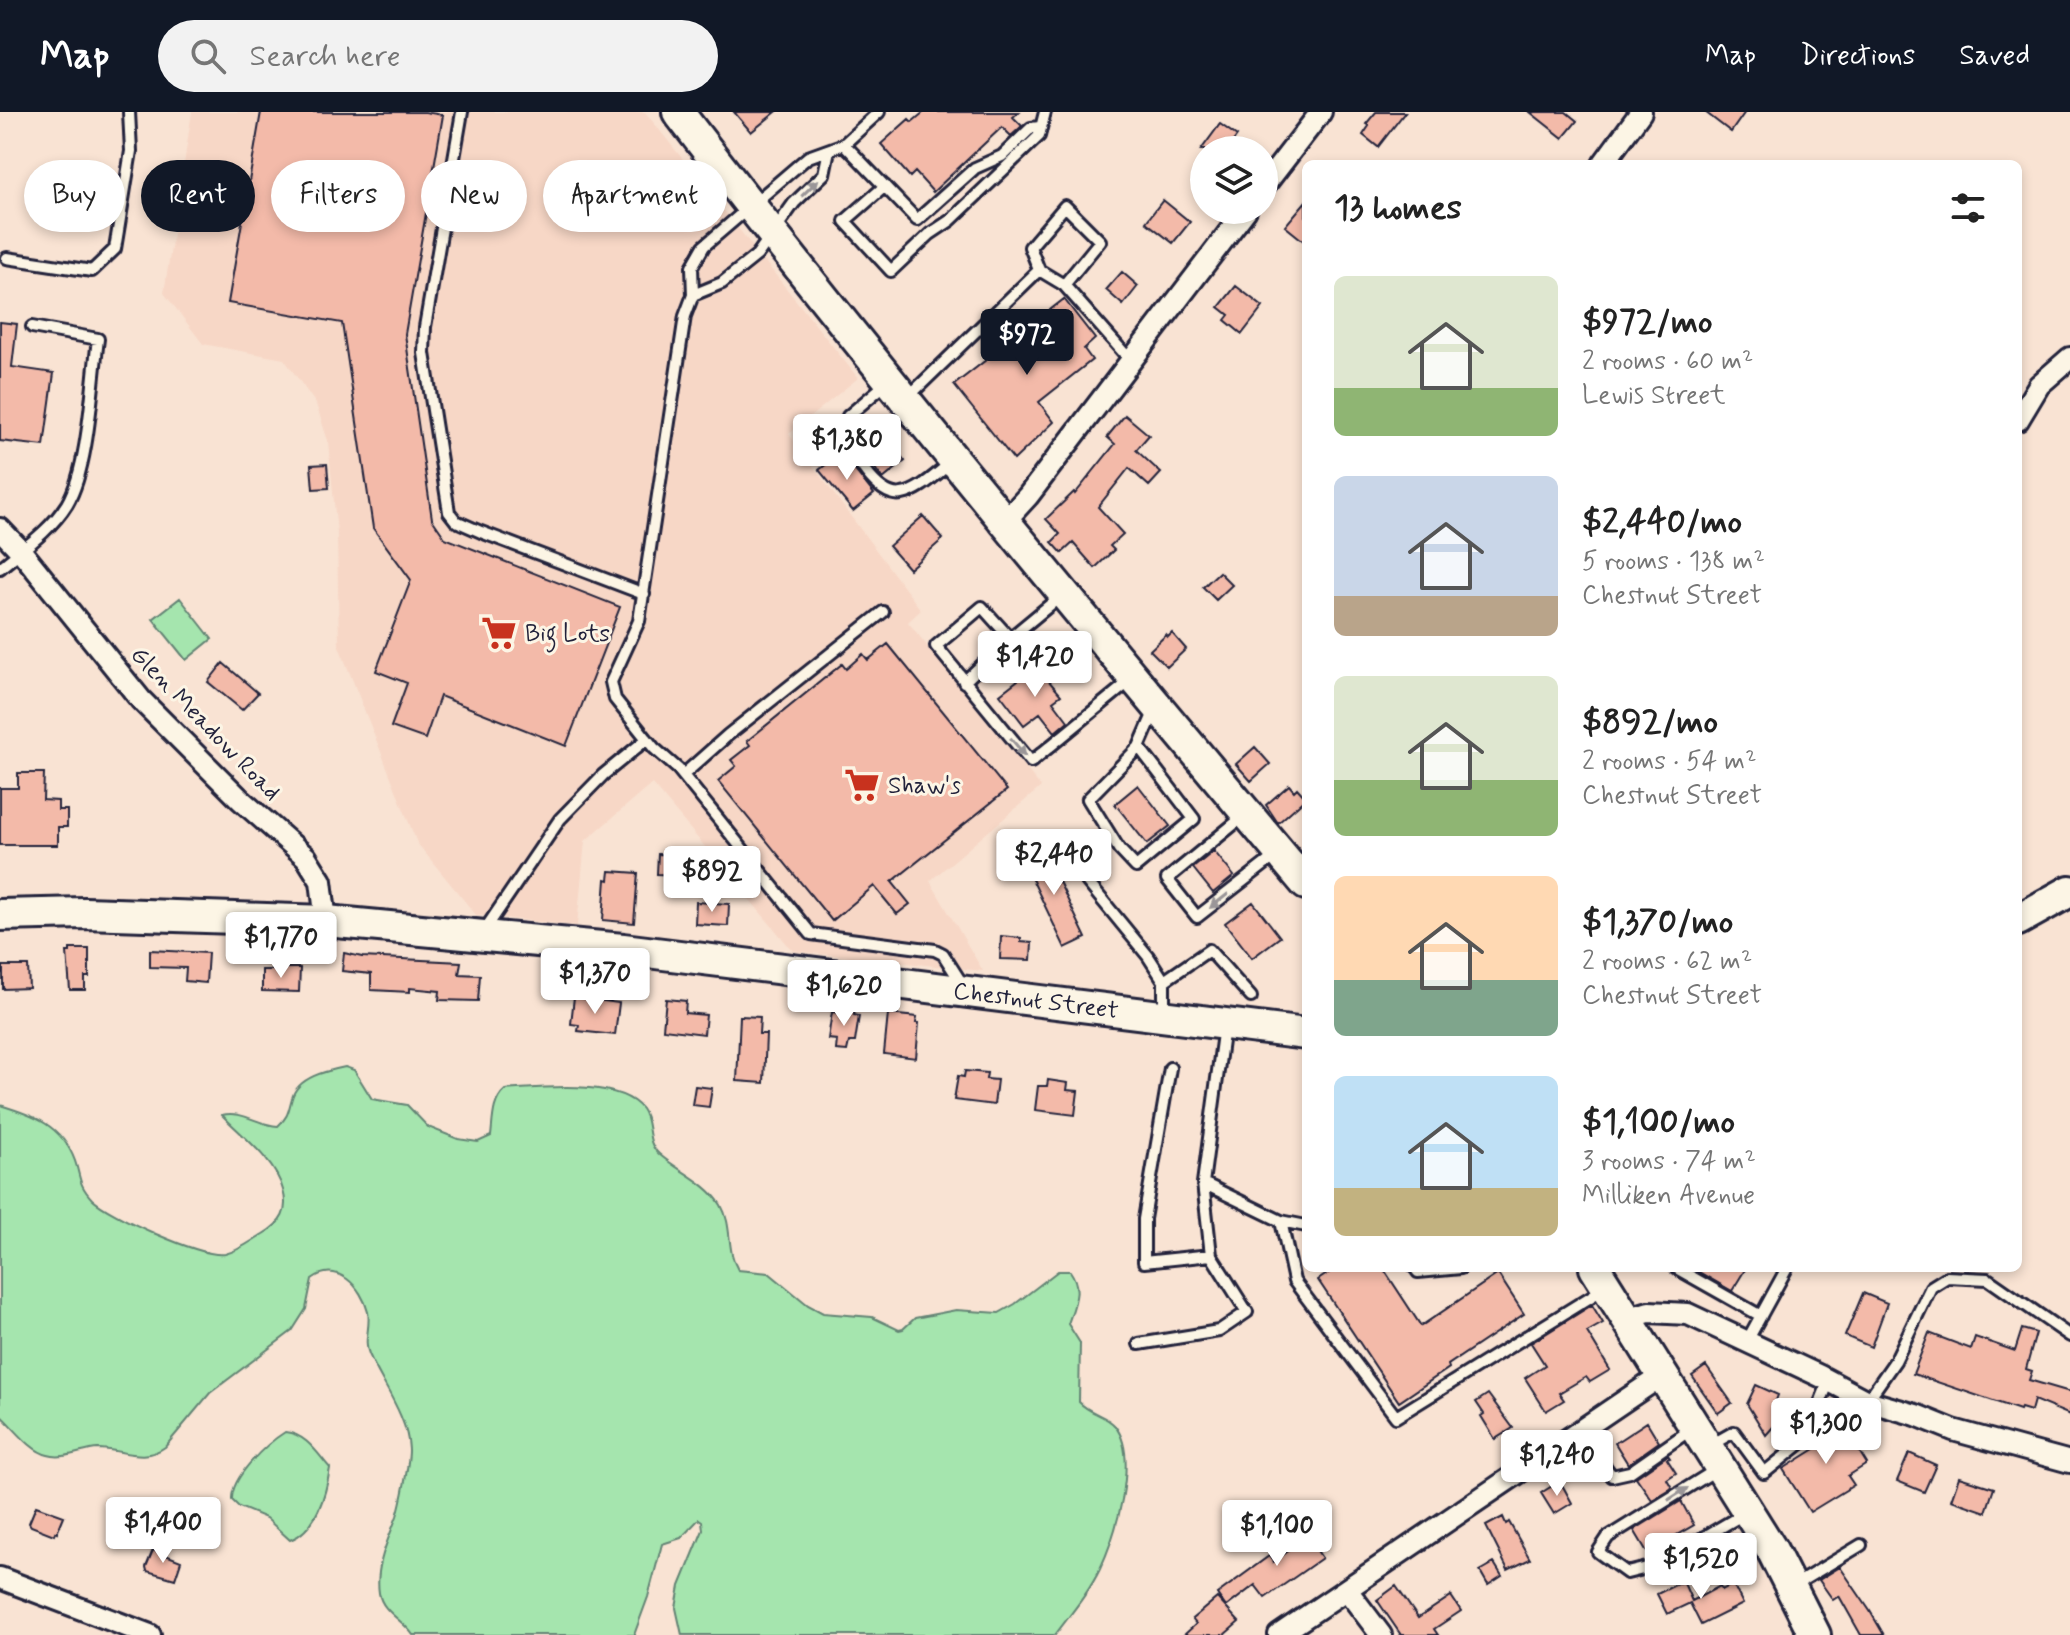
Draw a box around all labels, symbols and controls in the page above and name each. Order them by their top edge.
search box [158,20,718,92]
text: Map [40,32,110,81]
icon: search [186,34,230,78]
text: Search here [250,37,401,76]
text: Map [1705,38,1756,75]
text: Directions [1800,38,1915,75]
text: Saved [1959,38,2030,75]
map controls [1190,136,1278,224]
button: layers [1190,136,1278,224]
chip: Buy [24,160,125,232]
chip: Rent [141,160,255,232]
chip: Filters [271,160,405,232]
chip: New [421,160,527,232]
chip: Apartment [543,160,727,232]
one-way arrow [800,179,819,197]
text: 13 homes [1334,186,1462,231]
icon: filters [1946,186,1990,230]
text: $972/mo [1582,300,1713,345]
icon: home [1398,308,1494,404]
pin: $972 [980,309,1074,377]
text: $972 [999,318,1055,352]
text: 2 rooms · 60 m² [1582,345,1753,379]
text: Lewis Street [1582,379,1726,413]
pin: $1,380 [782,414,912,482]
text: $1,380 [811,423,883,457]
text: $2,440/mo [1582,500,1742,545]
icon: home [1398,508,1494,604]
text: 5 rooms · 138 m² [1582,545,1765,579]
text: Chestnut Street [1582,579,1762,613]
supermarket icon: Big Lots [480,614,518,652]
place label: Big Lots [525,619,610,653]
pin: $1,420 [970,631,1100,699]
street label: Glen Meadow Road [123,640,287,808]
text: $1,420 [996,640,1074,674]
text: $892/mo [1582,700,1718,745]
icon: home [1398,708,1494,804]
one-way arrow [1009,737,1026,757]
text: 2 rooms · 54 m² [1582,745,1757,779]
supermarket icon: Shaw's [843,766,881,804]
place label: Shaw's [888,771,961,802]
text: Chestnut Street [1582,779,1762,813]
pin: $2,440 [989,829,1119,897]
text: $2,440 [1014,838,1094,872]
pin: $892 [665,846,759,914]
text: $892 [682,855,742,889]
one-way arrow [1209,892,1229,908]
text: $1,370/mo [1582,900,1733,945]
icon: home [1398,908,1494,1004]
pin: $1,770 [216,912,346,980]
text: $1,770 [244,921,318,955]
text: 2 rooms · 62 m² [1582,945,1752,979]
pin: $1,370 [530,948,660,1016]
text: $1,370 [559,957,631,991]
pin: $1,620 [779,960,909,1028]
text: $1,620 [806,969,882,1003]
street label: Chestnut Street [951,976,1120,1027]
text: Chestnut Street [1582,979,1762,1013]
text: $1,100/mo [1582,1100,1735,1145]
icon: home [1398,1108,1494,1204]
text: 3 rooms · 74 m² [1582,1145,1756,1179]
text: Milliken Avenue [1582,1179,1755,1213]
pin: $1,300 [1761,1398,1891,1466]
text: $1,300 [1789,1407,1863,1441]
pin: $1,240 [1492,1430,1622,1498]
text: $1,240 [1519,1439,1595,1473]
one-way arrow [1667,1487,1689,1501]
pin: $1,400 [98,1497,228,1565]
pin: $1,100 [1212,1500,1342,1568]
text: $1,400 [124,1506,202,1540]
text: $1,100 [1240,1509,1314,1543]
pin: $1,520 [1636,1533,1766,1601]
text: $1,520 [1663,1542,1739,1576]

